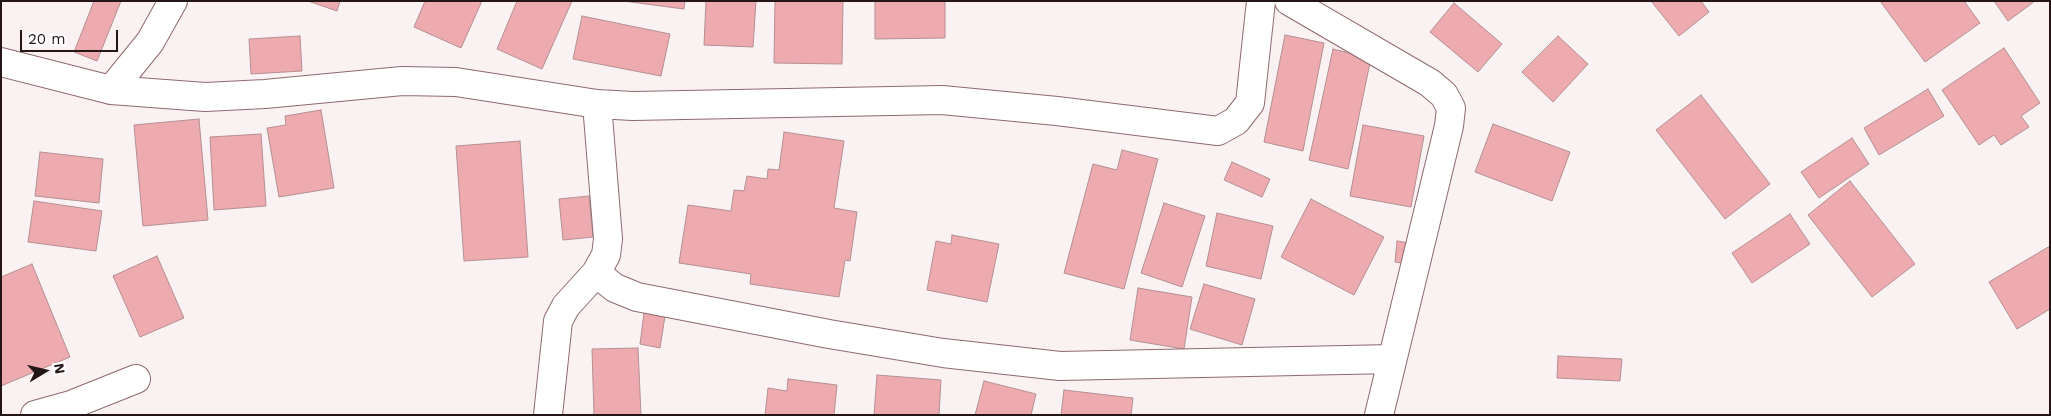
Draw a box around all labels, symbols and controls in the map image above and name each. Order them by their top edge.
scale bar [22,20,120,52]
text: 20 m [28,30,66,48]
north arrow [20,346,70,396]
text: N [51,362,69,375]

